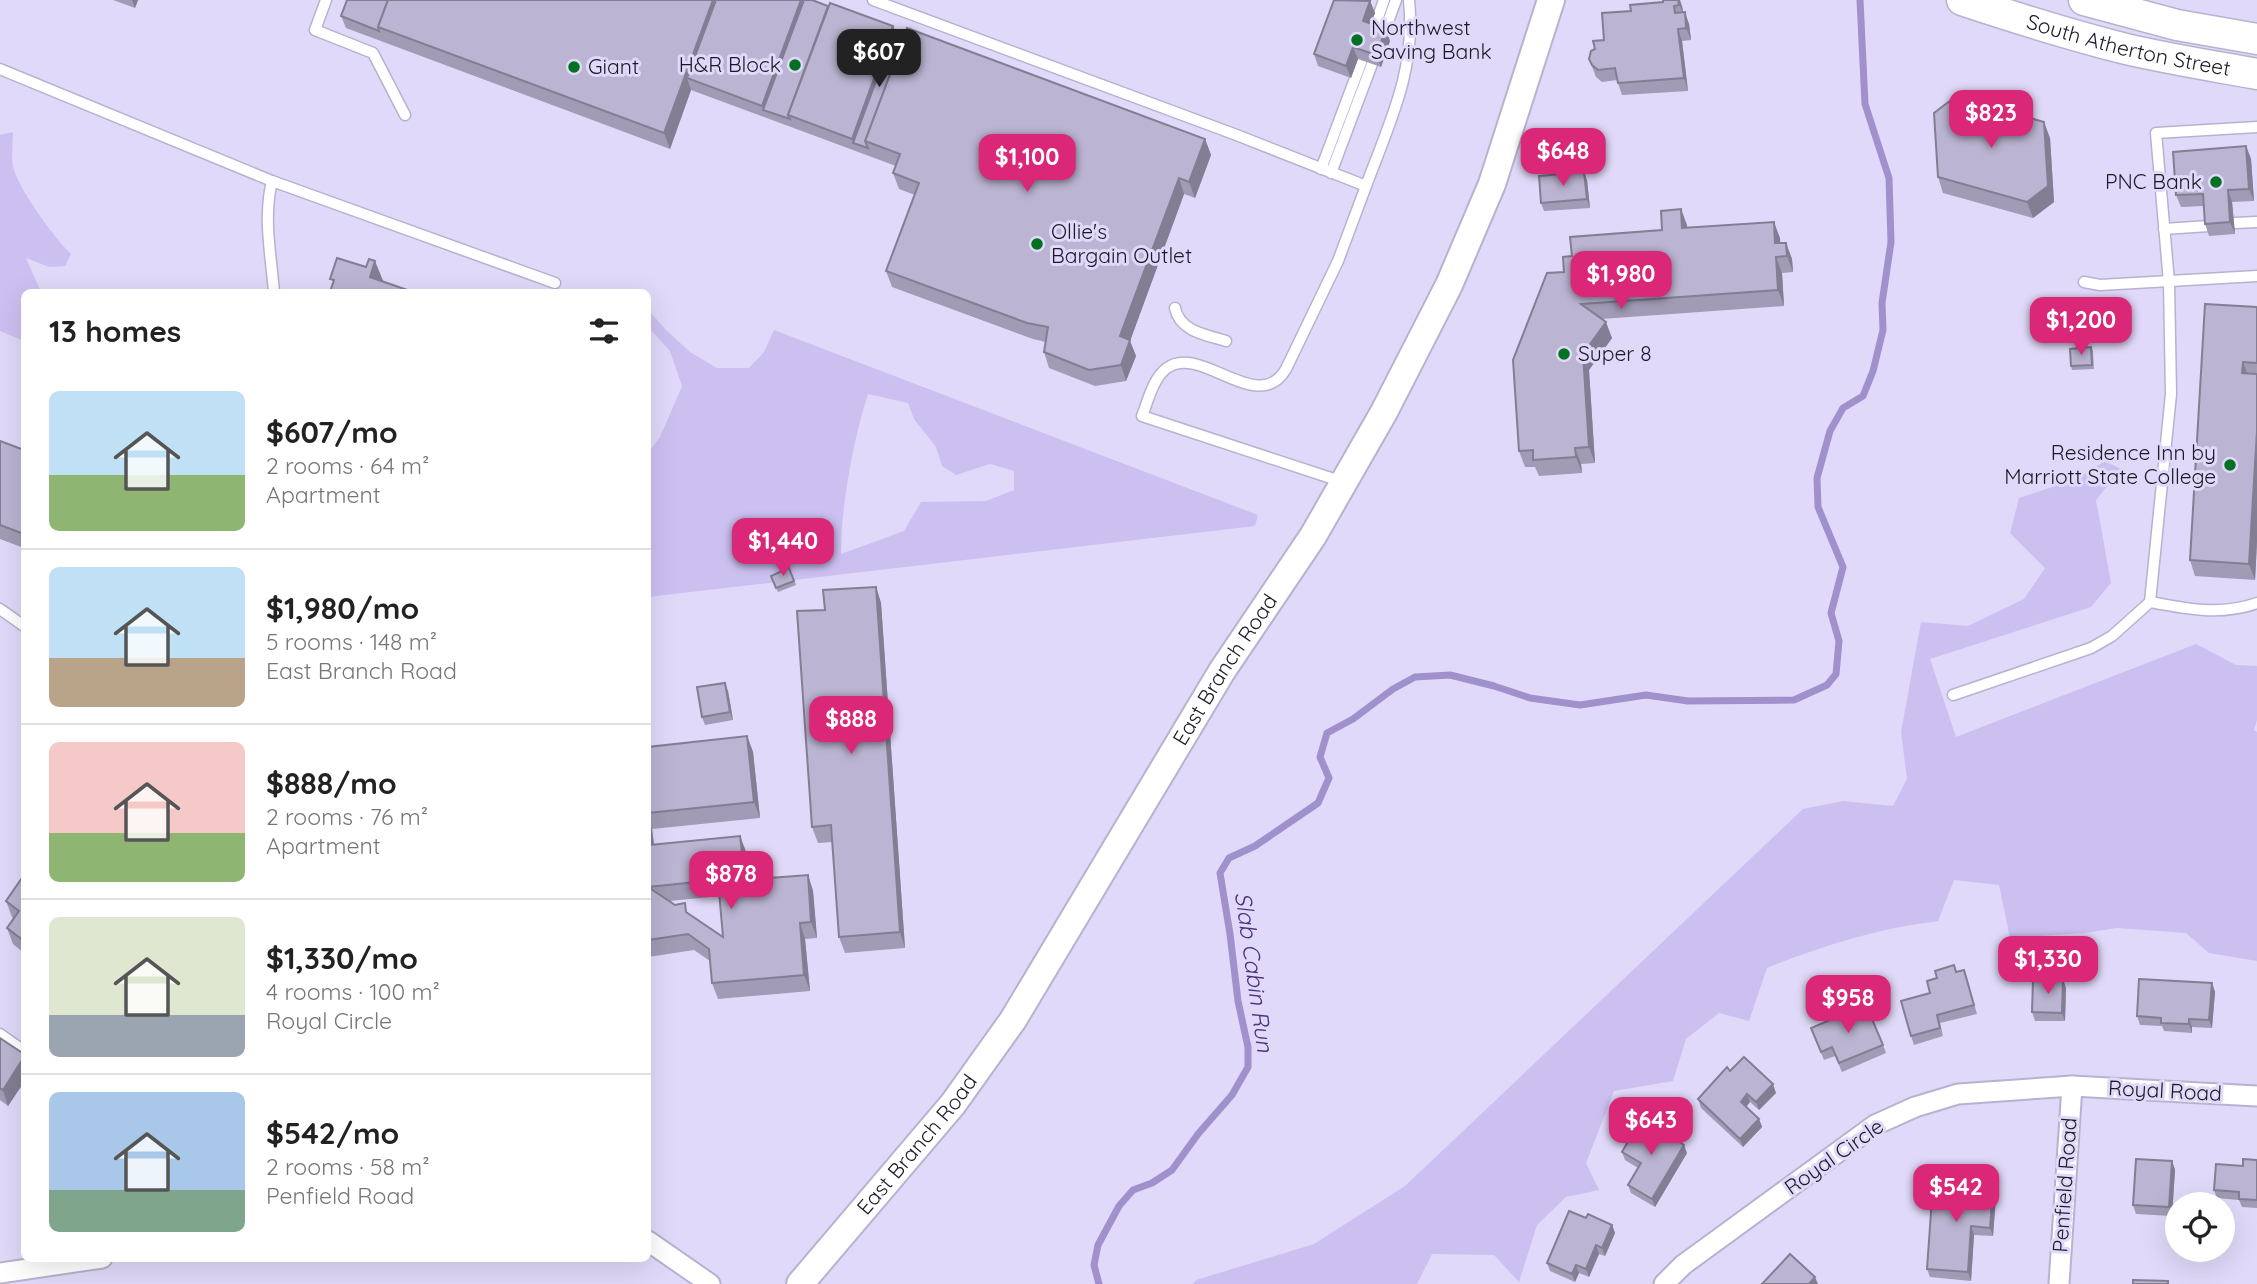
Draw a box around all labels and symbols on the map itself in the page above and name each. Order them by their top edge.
street label: South Atherton Street [2024,8,2233,81]
place label: Northwest Saving Bank [1371,14,1492,64]
pin: $607 [838,29,920,89]
marker: Northwest Saving Bank [1349,32,1365,48]
place label: H&R Block [679,51,781,77]
place label: Giant [588,53,639,79]
marker: H&R Block [787,57,803,73]
marker: Giant [566,59,582,75]
pin: $823 [1950,90,2032,150]
pin: $648 [1522,128,1604,188]
pin: $1,100 [970,134,1084,194]
place label: PNC Bank [2105,168,2202,194]
marker: PNC Bank [2208,174,2224,190]
place label: Ollie's Bargain Outlet [1051,218,1192,268]
marker: Ollie's Bargain Outlet [1029,236,1045,252]
pin: $1,980 [1564,252,1678,311]
pin: $1,200 [2024,298,2138,357]
place label: Super 8 [1578,340,1652,366]
marker: Super 8 [1556,346,1572,362]
place label: Residence Inn by Marriott State College [2004,439,2216,489]
marker: Residence Inn by Marriott State College [2222,457,2238,473]
pin: $1,440 [726,518,840,578]
street label: East Branch Road [1167,589,1282,750]
pin: $888 [810,696,892,756]
pin: $878 [690,852,772,911]
water label: Slab Cabin Run [1229,890,1280,1055]
pin: $1,330 [1991,936,2105,996]
pin: $958 [1807,976,1889,1035]
street label: East Branch Road [851,1069,982,1220]
street label: Royal Road [2107,1074,2223,1106]
pin: $643 [1610,1098,1692,1157]
street label: Royal Circle [1779,1113,1888,1200]
street label: Penfield Road [2046,1116,2082,1253]
pin: $542 [1915,1164,1997,1224]

